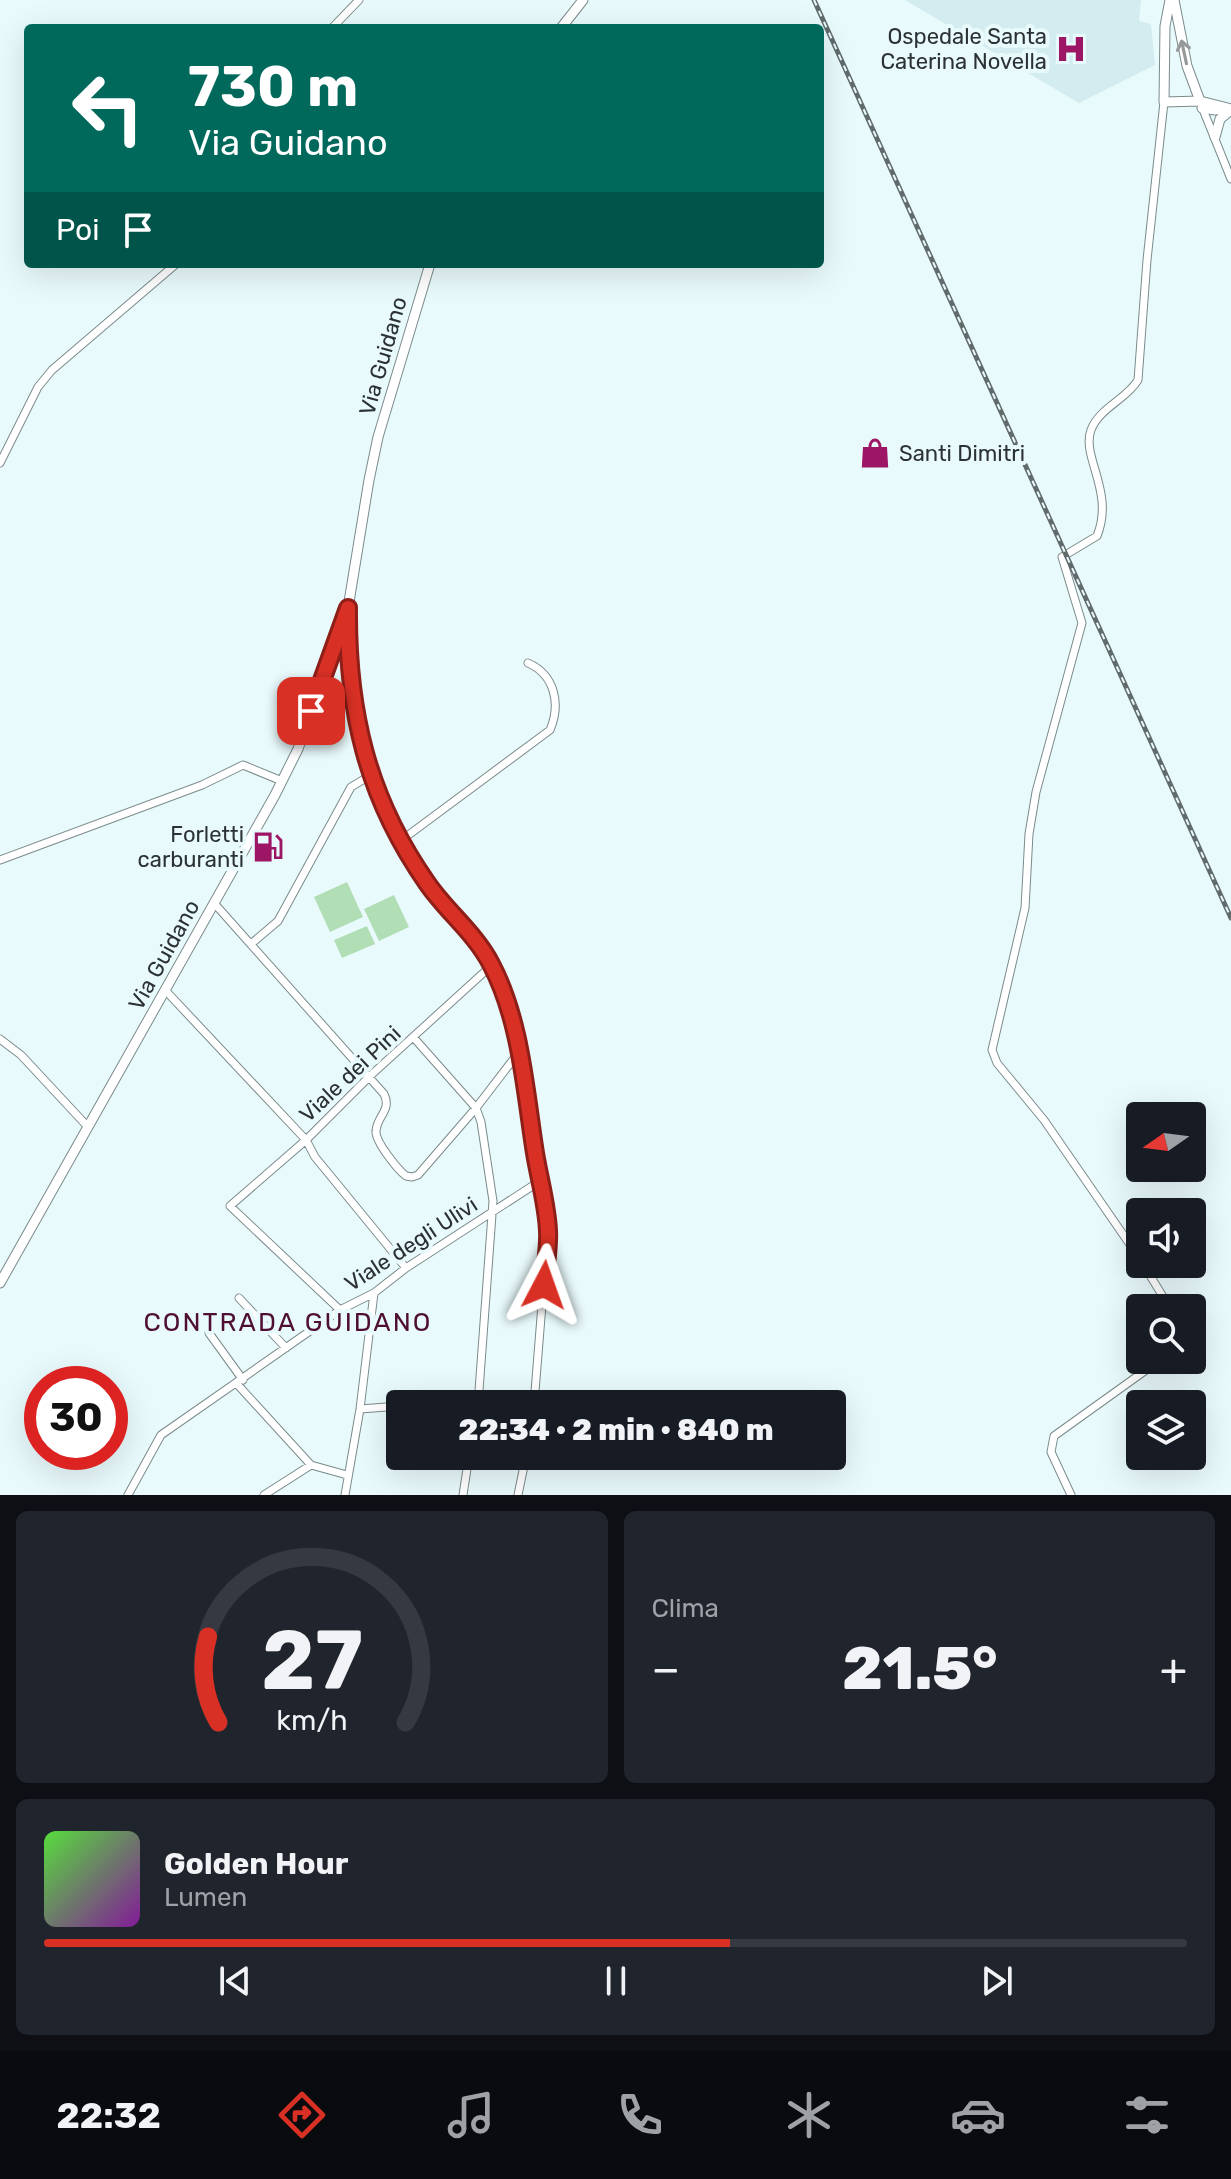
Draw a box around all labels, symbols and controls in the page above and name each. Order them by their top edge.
place label: Ospedale Santa Caterina Novella [880,23,1047,75]
hospital icon: Ospedale Santa Caterina Novella [1054,32,1088,66]
one-way arrow [1176,39,1191,65]
text: 730 m [188,54,358,120]
icon: left [56,56,160,160]
text: Via Guidano [188,121,388,164]
icon: arrive [116,208,160,252]
text: Poi [56,212,100,248]
street label: Via Guidano [353,294,413,418]
shop icon: Santi Dimitri [858,436,892,470]
place label: Santi Dimitri [899,440,1025,467]
pin [277,677,345,745]
icon: arrive [289,689,333,733]
place label: Forletti carburanti [138,821,244,873]
fuel station icon: Forletti carburanti [251,830,285,864]
street label: Via Guidano [123,895,205,1015]
street label: Viale dei Pini [294,1020,406,1128]
north arrow [1126,1102,1206,1182]
map controls [1126,1102,1206,1470]
street label: Viale degli Ulivi [339,1191,483,1297]
button: sound [1126,1198,1206,1278]
position arrow [502,1243,586,1327]
button: search [1126,1294,1206,1374]
district label: CONTRADA GUIDANO [144,1307,432,1338]
speed limit sign: 30 [24,1366,128,1470]
button: layers [1126,1390,1206,1470]
text: 22:34 · 2 min · 840 m [458,1412,774,1448]
text: Clima [652,1593,719,1624]
text: 27 [261,1611,363,1710]
text: 21.5° [842,1633,998,1704]
text: − [652,1643,680,1695]
text: + [1160,1643,1187,1695]
text: km/h [276,1703,347,1737]
text: Golden Hour [164,1846,348,1882]
text: Lumen [164,1882,247,1913]
icon: previous [213,1959,257,2003]
icon: pause [594,1959,638,2003]
icon: next [975,1959,1019,2003]
icon: directions [274,2087,330,2143]
icon: music [443,2087,499,2143]
icon: phone [612,2087,668,2143]
icon: climate [781,2087,837,2143]
icon: car [950,2087,1006,2143]
icon: filters [1119,2087,1175,2143]
text: 22:32 [56,2094,161,2137]

